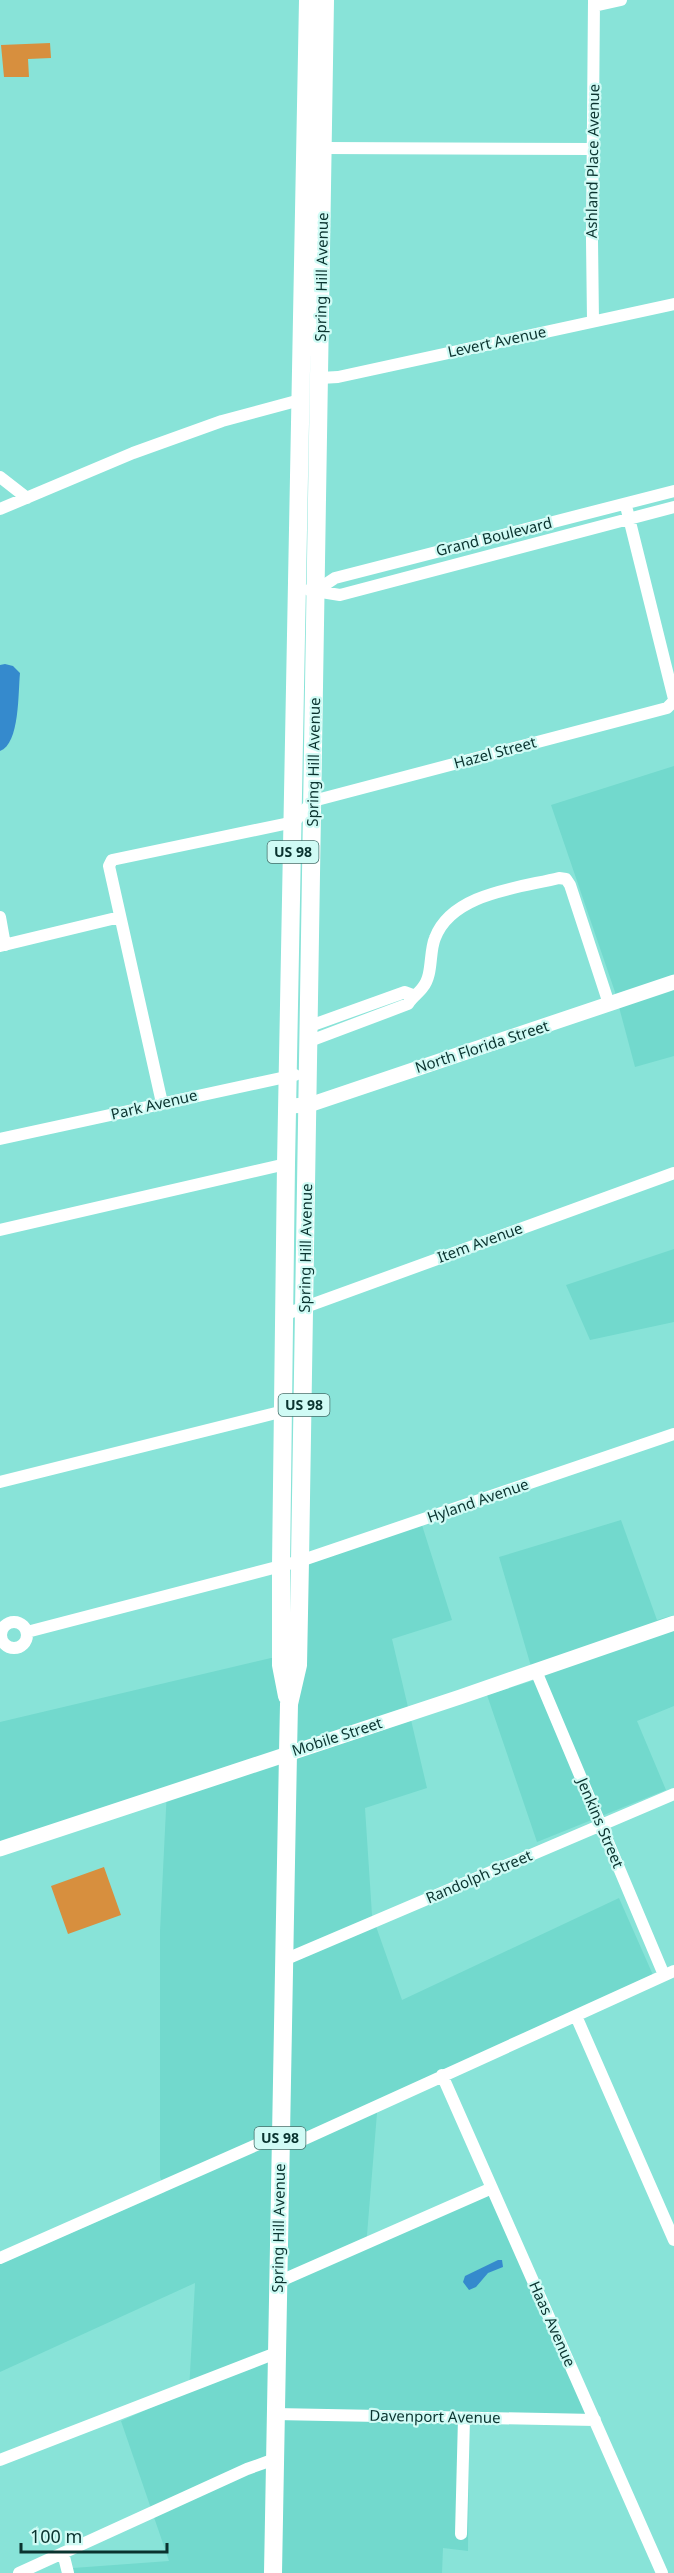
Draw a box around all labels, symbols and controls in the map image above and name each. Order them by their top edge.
street label: Ashland Place Avenue [581,84,603,238]
street label: Spring Hill Avenue [310,212,332,342]
street label: Levert Avenue [446,321,548,361]
street label: Grand Boulevard [434,512,554,560]
street label: Spring Hill Avenue [302,697,324,827]
street label: Hazel Street [451,731,539,773]
road number: US 98 [268,841,318,863]
street label: North Florida Street [412,1015,552,1077]
street label: Park Avenue [109,1084,199,1124]
street label: Spring Hill Avenue [294,1183,316,1313]
street label: Item Avenue [434,1217,525,1267]
road number: US 98 [278,1394,330,1416]
street label: Hyland Avenue [424,1473,531,1527]
street label: Mobile Street [289,1712,385,1760]
street label: Jenkins Street [572,1773,629,1871]
street label: Randolph Street [422,1844,535,1907]
road number: US 98 [254,2127,306,2149]
street label: Spring Hill Avenue [267,2163,289,2293]
street label: Haas Avenue [525,2278,581,2370]
street label: Davenport Avenue [369,2405,501,2427]
scale bar [21,2516,166,2554]
text: 100 m [30,2524,82,2548]

